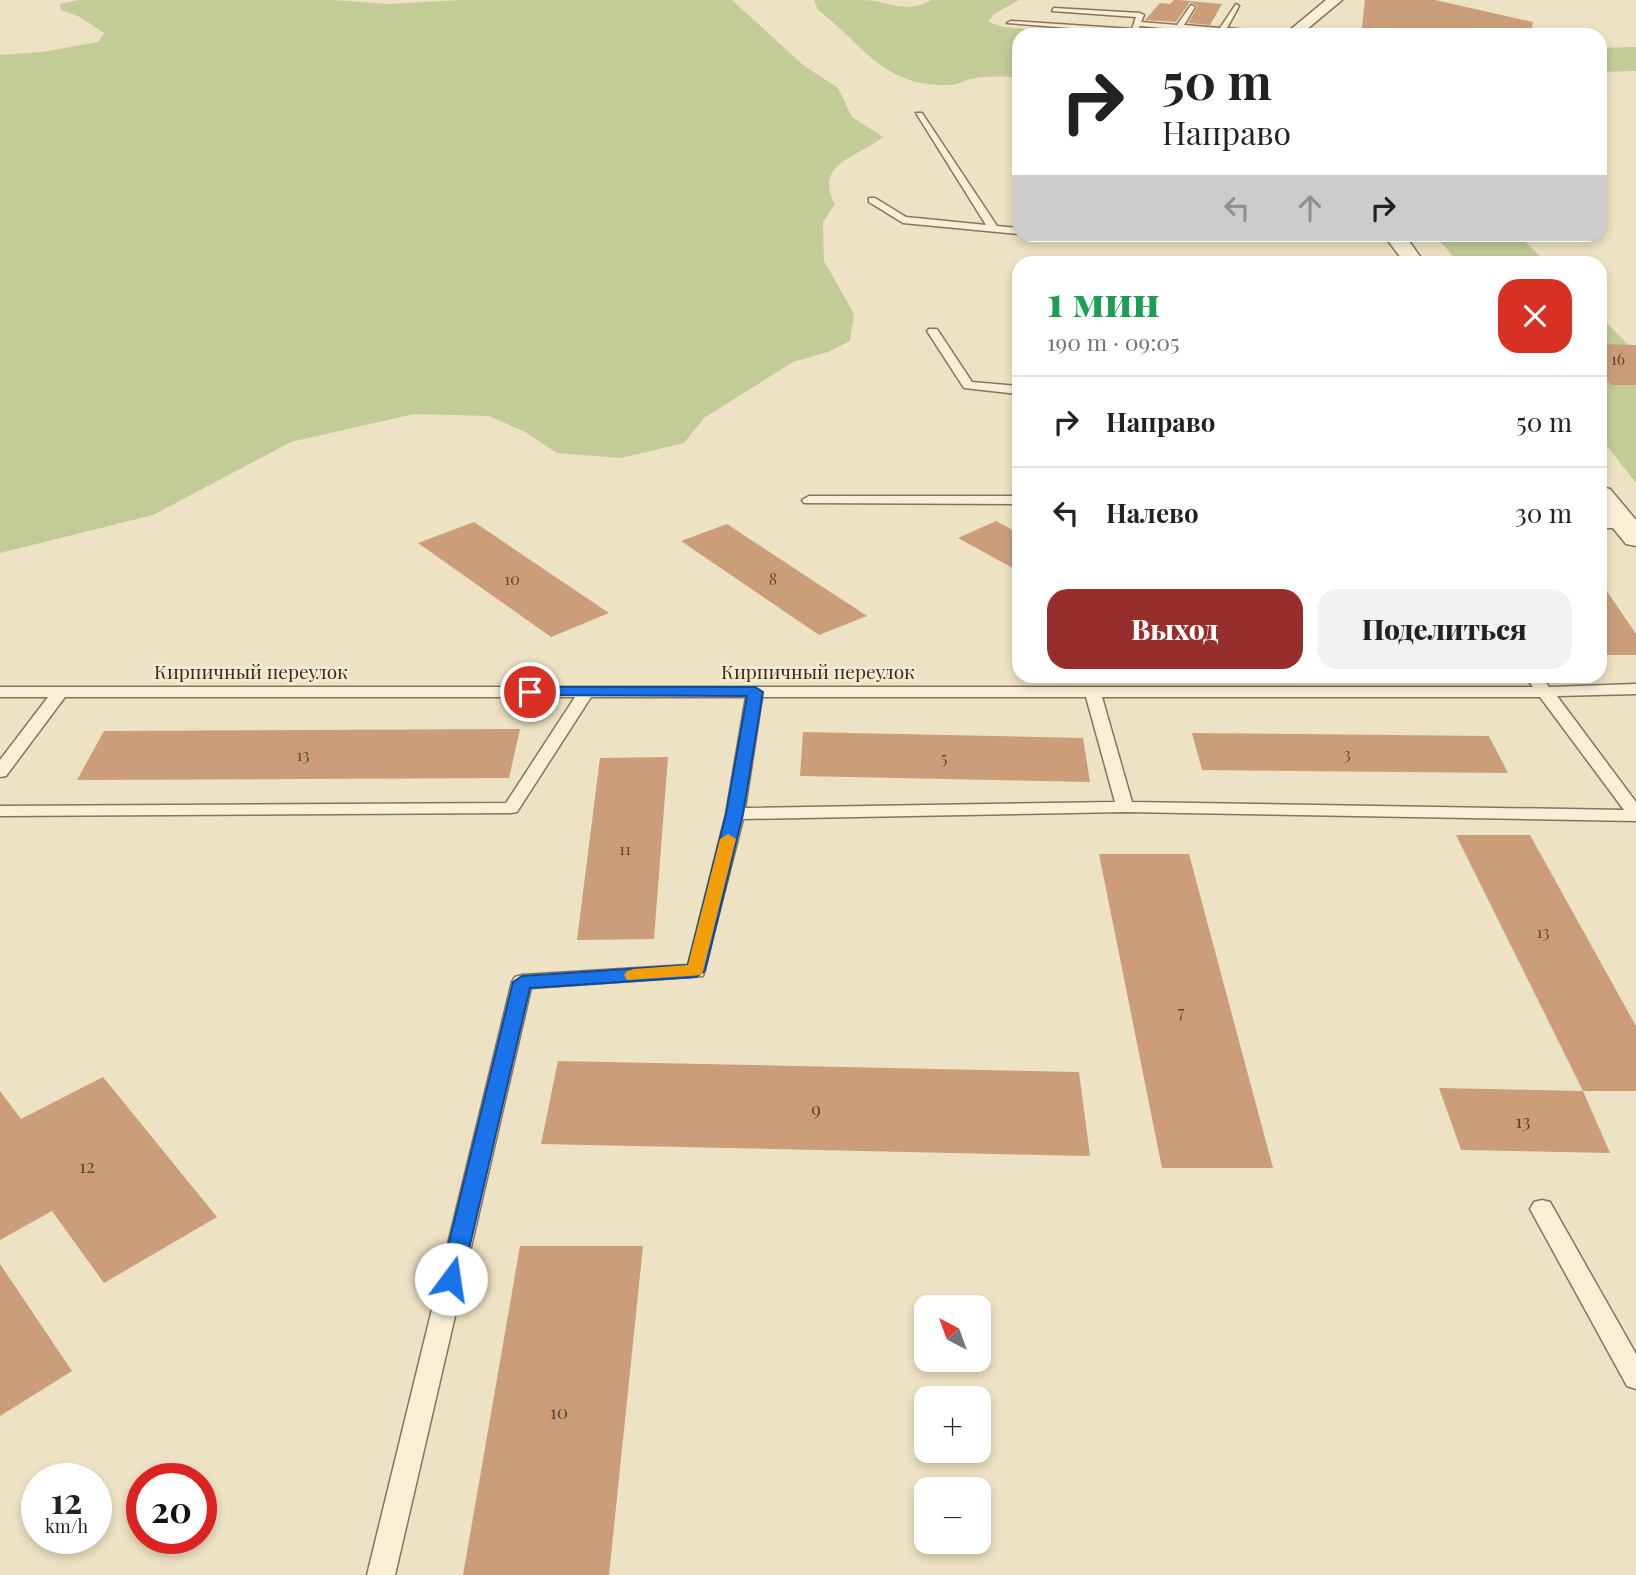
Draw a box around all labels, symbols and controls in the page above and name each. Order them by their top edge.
text: 50 m [1162,47,1272,112]
icon: right [1047,56,1138,147]
text: Направо [1162,110,1291,153]
icon: left [1218,189,1256,227]
icon: ahead [1291,189,1329,227]
icon: right [1364,189,1402,227]
text: 1 мин [1047,272,1160,328]
button: close [1498,279,1572,353]
text: 190 m · 09:05 [1047,326,1180,357]
house number: 16 [1611,348,1625,369]
icon: right [1047,403,1085,441]
text: Направо [1106,404,1215,439]
text: 50 m [1516,404,1572,439]
icon: left [1047,494,1085,532]
text: Налево [1106,495,1199,530]
text: 30 m [1515,495,1572,530]
house number: 10 [504,568,520,589]
house number: 8 [769,568,777,589]
button: Выход [1047,589,1303,669]
button: Поделиться [1317,589,1572,669]
street label: Кирпичный переулок [154,658,348,684]
street label: Кирпичный переулок [721,658,915,684]
pin [500,662,560,722]
icon: arrive [511,673,549,711]
house number: 3 [1343,743,1351,764]
house number: 13 [297,744,309,765]
house number: 5 [941,747,947,768]
house number: 11 [619,838,631,859]
house number: 13 [1537,921,1549,942]
house number: 7 [1178,1001,1185,1022]
house number: 9 [811,1095,821,1121]
house number: 13 [1515,1107,1531,1133]
house number: 12 [79,1152,95,1178]
position arrow [414,1242,488,1316]
north arrow [914,1295,990,1372]
map controls [914,1295,991,1554]
button: + [914,1386,991,1463]
house number: 10 [550,1398,568,1424]
speed limit sign: 20 [126,1463,217,1554]
text: 12 [51,1476,82,1523]
button: − [914,1477,991,1554]
text: km/h [45,1514,88,1538]

